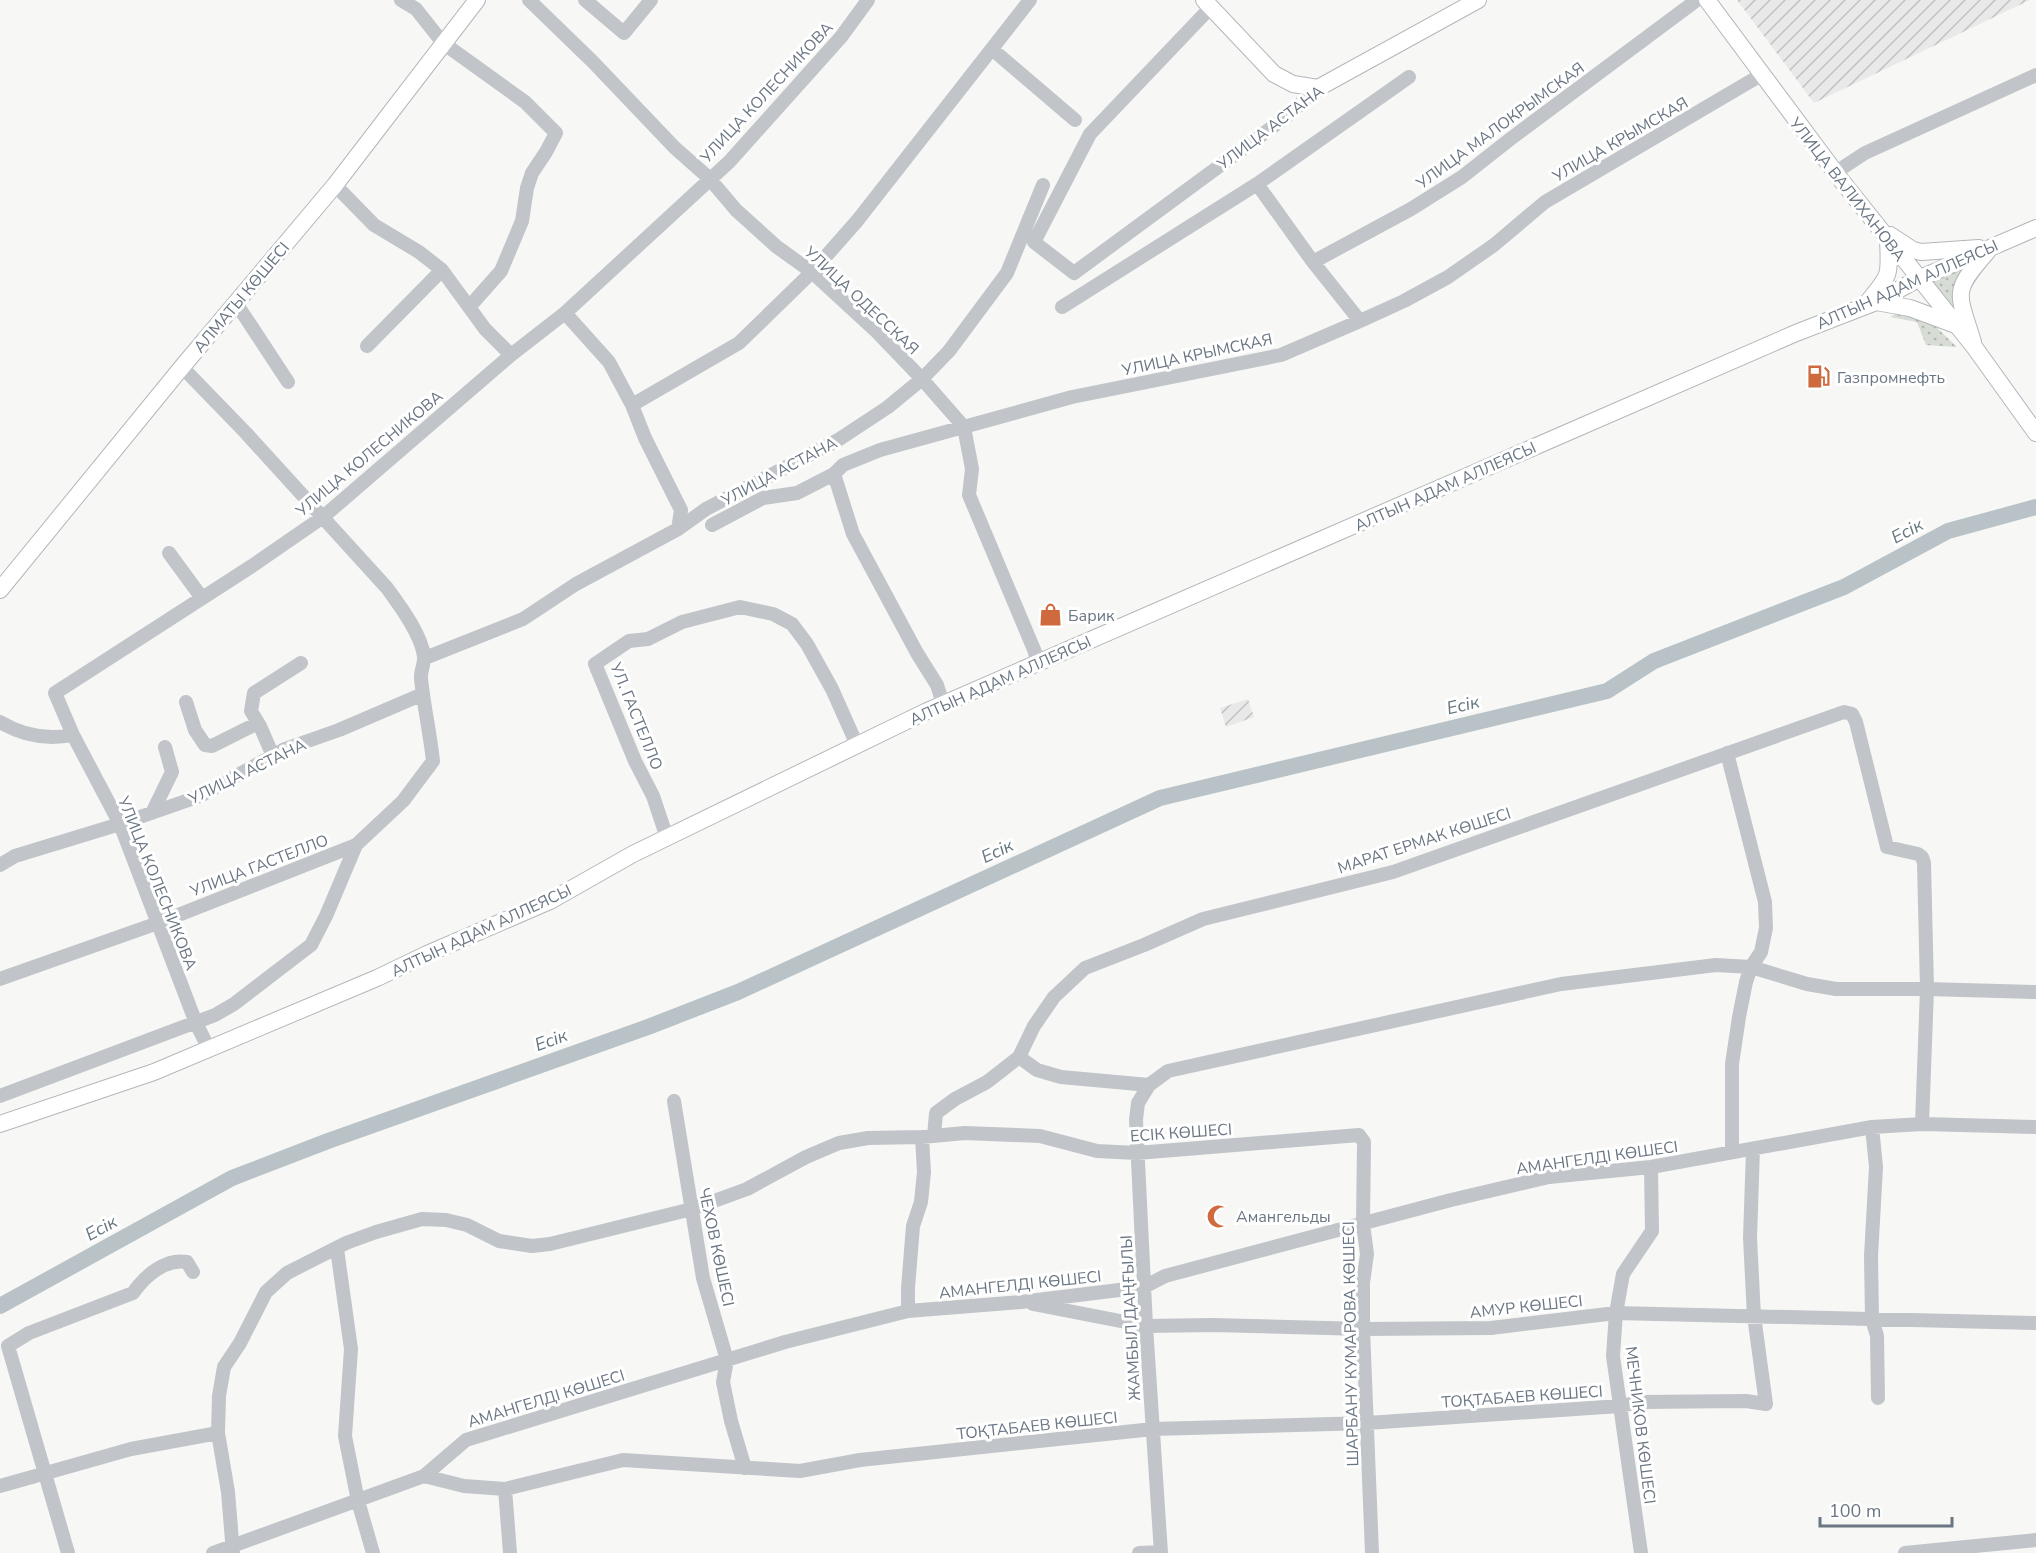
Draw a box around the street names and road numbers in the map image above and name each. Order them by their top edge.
street label: УЛИЦА КОЛЕСНИКОВА [695,17,838,169]
street label: УЛИЦА МАЛОКРЫМСКАЯ [1411,57,1589,195]
street label: УЛИЦА АСТАНА [1212,80,1329,176]
street label: УЛИЦА КРЫМСКАЯ [1548,92,1692,188]
street label: УЛИЦА ВАЛИХАНОВА [1783,112,1911,266]
street label: АЛТЫН АДАМ АЛЛЕЯСЫ [1813,235,2002,335]
street label: АЛМАТЫ КӨШЕСІ [189,238,295,358]
street label: УЛИЦА ОДЕССКАЯ [798,241,924,360]
street label: УЛИЦА КРЫМСКАЯ [1119,328,1274,382]
street label: УЛИЦА КОЛЕСНИКОВА [291,386,448,522]
street label: УЛИЦА АСТАНА [717,432,841,512]
street label: АЛТЫН АДАМ АЛЛЕЯСЫ [1351,437,1540,537]
street label: АЛТЫН АДАМ АЛЛЕЯСЫ [906,631,1095,731]
street label: УЛ. ГАСТЕЛЛО [604,658,668,773]
street label: УЛИЦА АСТАНА [184,734,310,810]
street label: УЛИЦА КОЛЕСНИКОВА [112,792,202,974]
street label: МАРАТ ЕРМАК КӨШЕСІ [1335,803,1514,879]
street label: УЛИЦА ГАСТЕЛЛО [186,829,332,903]
street label: АЛТЫН АДАМ АЛЛЕЯСЫ [388,879,575,982]
street label: ЕСІК КӨШЕСІ [1129,1118,1233,1148]
street label: АМАНГЕЛДІ КӨШЕСІ [1515,1136,1679,1180]
street label: ЧЕХОВ КӨШЕСІ [693,1186,739,1308]
street label: ШАРБАНУ КУМАРОВА КӨШЕСІ [1338,1221,1364,1467]
street label: ЖАМБЫЛ ДАҢҒЫЛЫ [1116,1234,1146,1401]
street label: АМАНГЕЛДІ КӨШЕСІ [938,1266,1102,1304]
street label: АМУР КӨШЕСІ [1469,1290,1584,1324]
street label: МЕЧНИКОВ КӨШЕСІ [1619,1345,1661,1505]
street label: АМАНГЕЛДІ КӨШЕСІ [465,1365,628,1433]
street label: ТОҚТАБАЕВ КӨШЕСІ [1441,1380,1604,1414]
street label: ТОҚТАБАЕВ КӨШЕСІ [955,1407,1119,1445]

